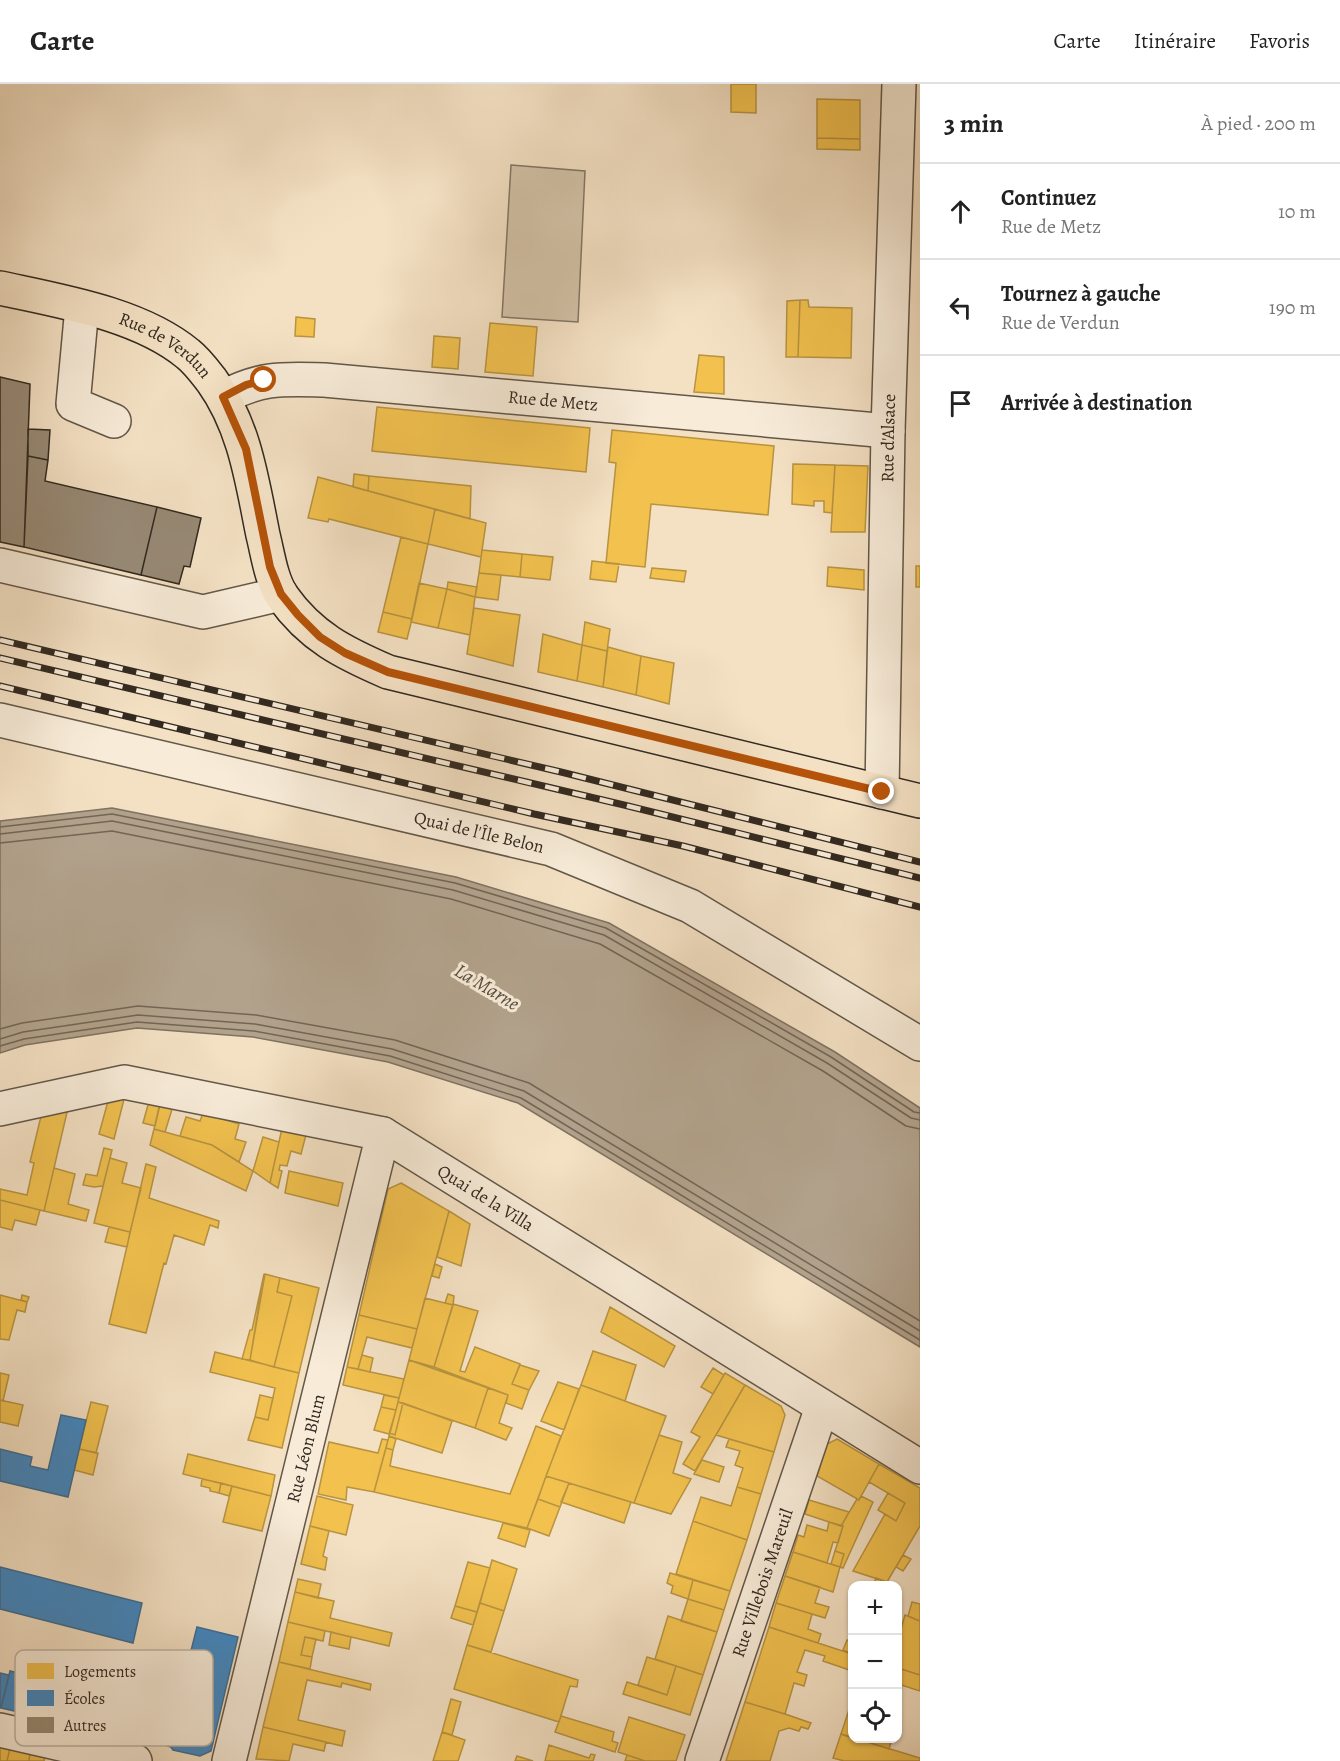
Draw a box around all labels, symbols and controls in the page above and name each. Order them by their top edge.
text: Carte [30,22,95,60]
text: Carte [1053,27,1101,55]
text: Itinéraire [1134,27,1216,55]
text: Favoris [1249,27,1310,55]
text: 3 min [944,106,1004,141]
text: À pied · 200 m [1201,110,1316,137]
text: Continuez [1001,183,1096,213]
icon: ahead [944,195,977,228]
text: 10 m [1278,198,1316,225]
text: Rue de Metz [1001,213,1101,240]
text: Tournez à gauche [1001,279,1161,309]
icon: left [944,291,977,324]
text: 190 m [1269,294,1316,321]
street label: Rue de Verdun [116,306,217,383]
text: Rue de Verdun [1001,309,1120,336]
route start [250,366,276,392]
street label: Rue de Metz [507,385,599,417]
icon: arrive [944,387,977,420]
text: Arrivée à destination [1001,388,1192,418]
street label: Rue d'Alsace [875,393,901,483]
route end [868,778,894,804]
street label: Quai de l'Île Belon [412,805,547,859]
water label: La Marne [449,957,525,1017]
street label: Quai de la Villa [433,1159,539,1237]
street label: Rue Léon Blum [281,1391,331,1505]
street label: Rue Villebois Mareuil [726,1505,799,1661]
map controls [848,1581,902,1743]
button: + [848,1581,902,1635]
button: − [848,1635,902,1689]
legend [15,1650,213,1746]
text: Logements [64,1661,136,1683]
text: Écoles [64,1688,105,1710]
button: locate [848,1689,902,1743]
text: Autres [63,1715,107,1737]

